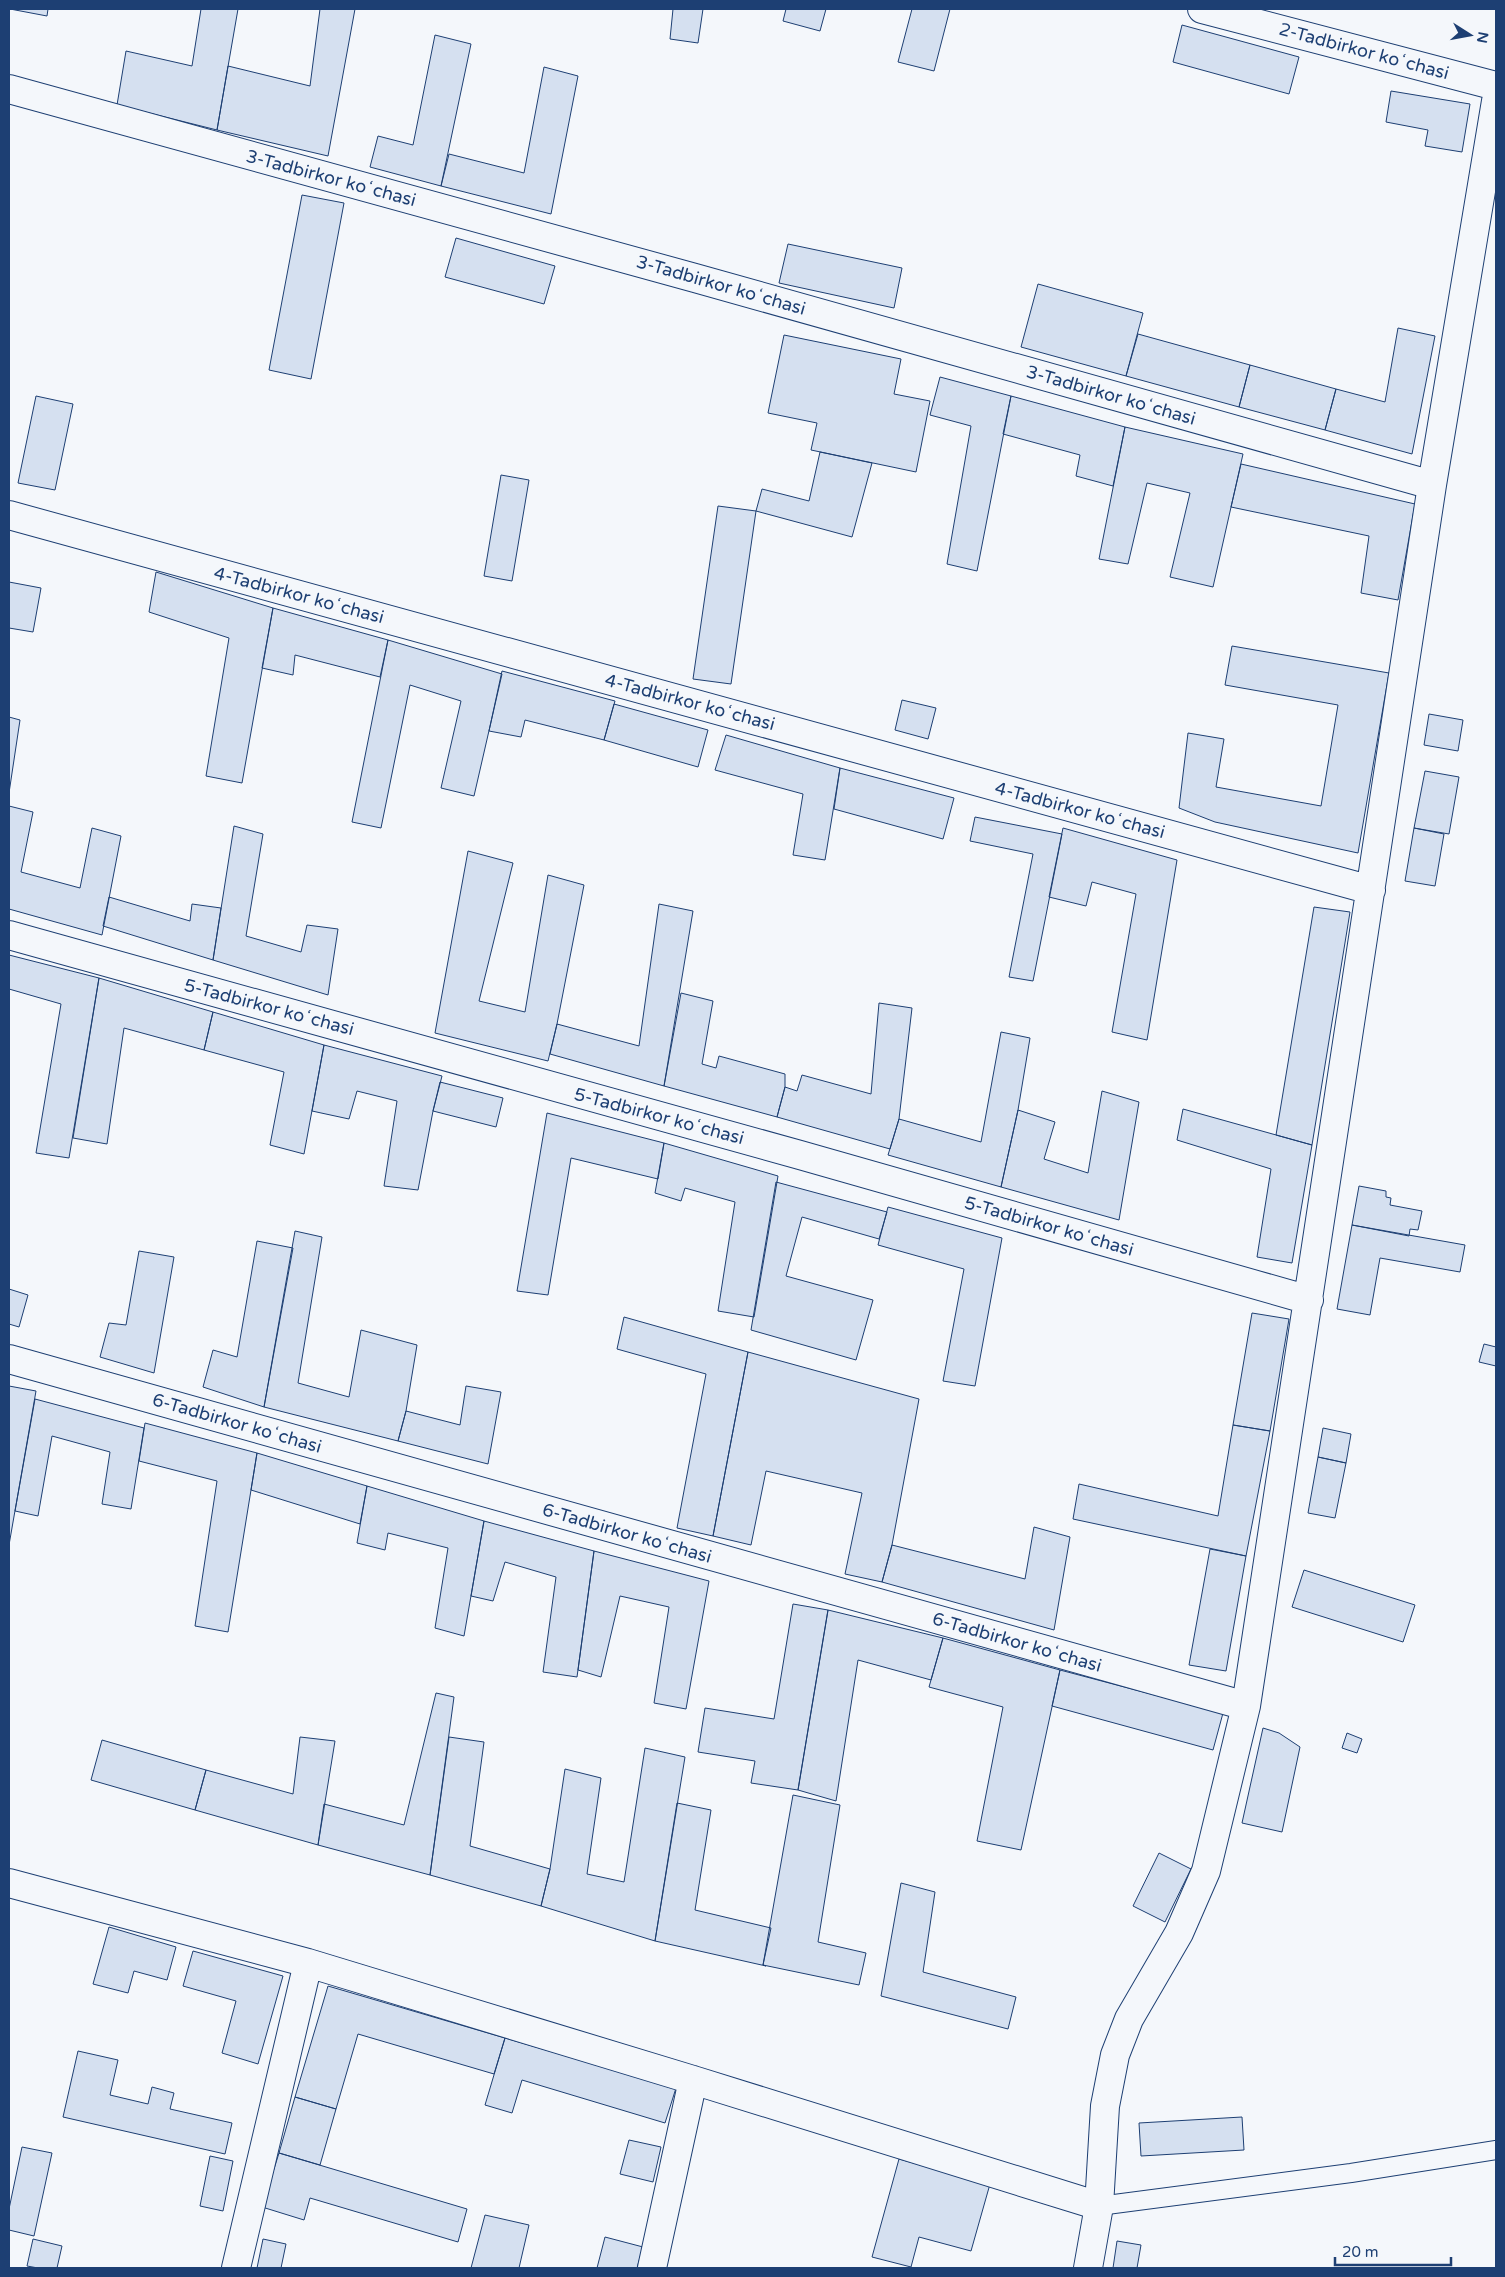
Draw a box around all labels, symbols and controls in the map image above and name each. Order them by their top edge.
north arrow [1445,10,1495,60]
street label: 2-Tadbirkor koʻchasi [1277,18,1451,84]
text: N [1473,30,1492,45]
street label: 3-Tadbirkor koʻchasi [244,145,418,211]
street label: 3-Tadbirkor koʻchasi [634,250,808,320]
street label: 3-Tadbirkor koʻchasi [1024,360,1198,430]
street label: 4-Tadbirkor koʻchasi [212,562,386,628]
street label: 4-Tadbirkor koʻchasi [603,669,777,735]
street label: 4-Tadbirkor koʻchasi [993,777,1167,843]
street label: 5-Tadbirkor koʻchasi [182,974,356,1040]
street label: 5-Tadbirkor koʻchasi [572,1083,746,1149]
street label: 5-Tadbirkor koʻchasi [962,1191,1136,1261]
street label: 6-Tadbirkor koʻchasi [150,1388,324,1458]
street label: 6-Tadbirkor koʻchasi [540,1498,714,1568]
street label: 6-Tadbirkor koʻchasi [930,1607,1104,1677]
scale bar [1335,2234,1451,2266]
text: 20 m [1342,2243,1379,2261]

